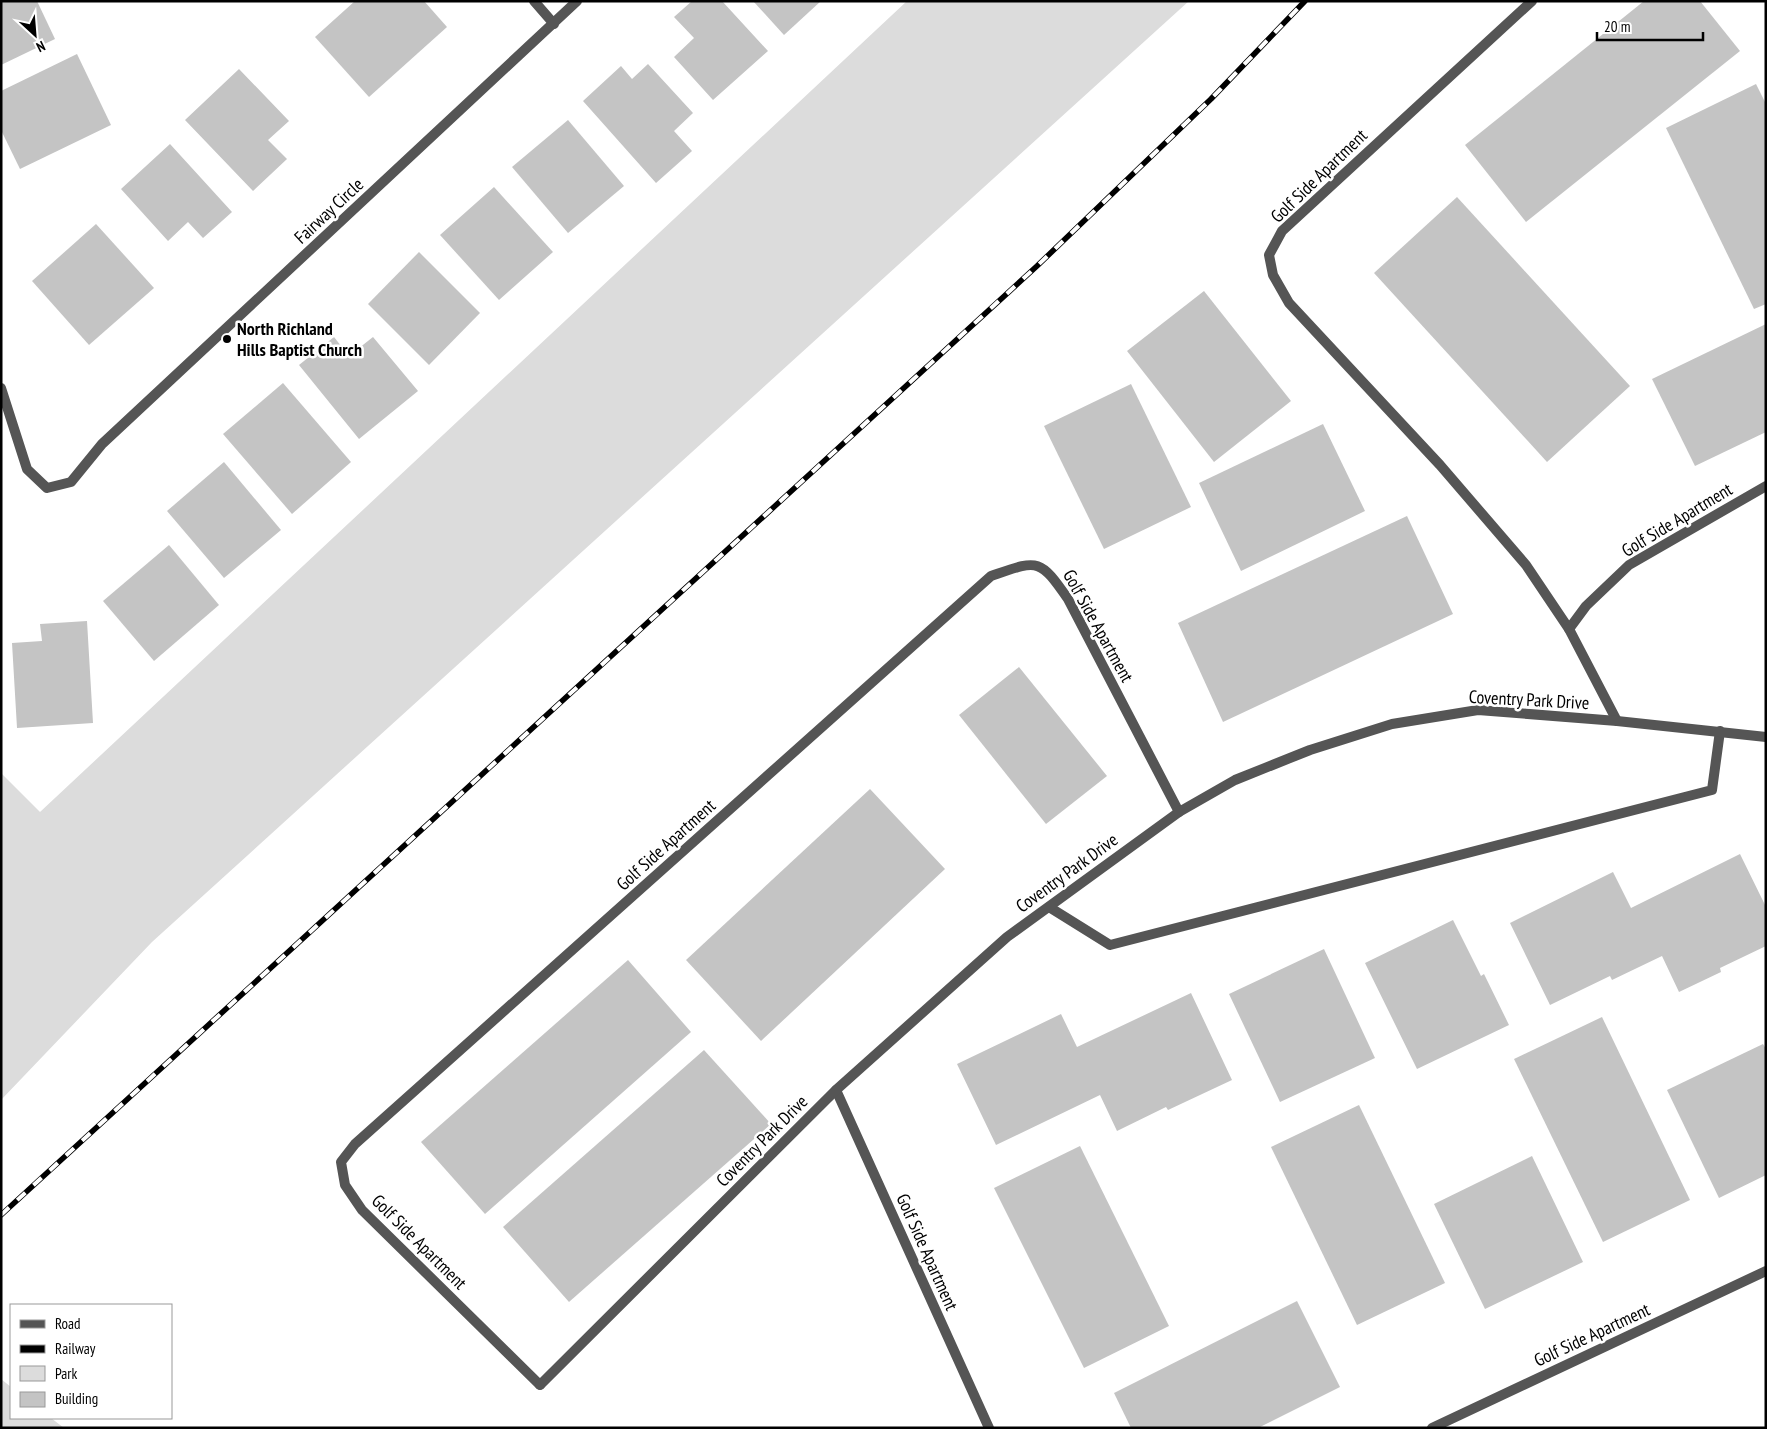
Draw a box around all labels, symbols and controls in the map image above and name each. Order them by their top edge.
north arrow [10,10,60,60]
scale bar [1597,10,1703,42]
text: 20 m [1604,17,1630,36]
text: N [33,37,48,56]
street label: Golf Side Apartment [1266,124,1372,227]
street label: Fairway Circle [289,173,368,249]
place label: North Richland Hills Baptist Church [237,317,362,361]
marker: North Richland Hills Baptist Church [221,333,233,345]
street label: Golf Side Apartment [1617,477,1736,562]
street label: Golf Side Apartment [1058,565,1139,686]
street label: Coventry Park Drive [1468,685,1590,714]
street label: Golf Side Apartment [611,794,720,895]
street label: Coventry Park Drive [1011,828,1122,917]
street label: Coventry Park Drive [711,1090,812,1191]
street label: Golf Side Apartment [367,1189,472,1294]
street label: Golf Side Apartment [891,1190,963,1314]
street label: Golf Side Apartment [1530,1298,1653,1371]
legend [10,1304,172,1419]
text: Road [55,1314,81,1333]
text: Railway [55,1339,96,1358]
text: Park [55,1364,77,1383]
text: Building [55,1389,98,1408]

